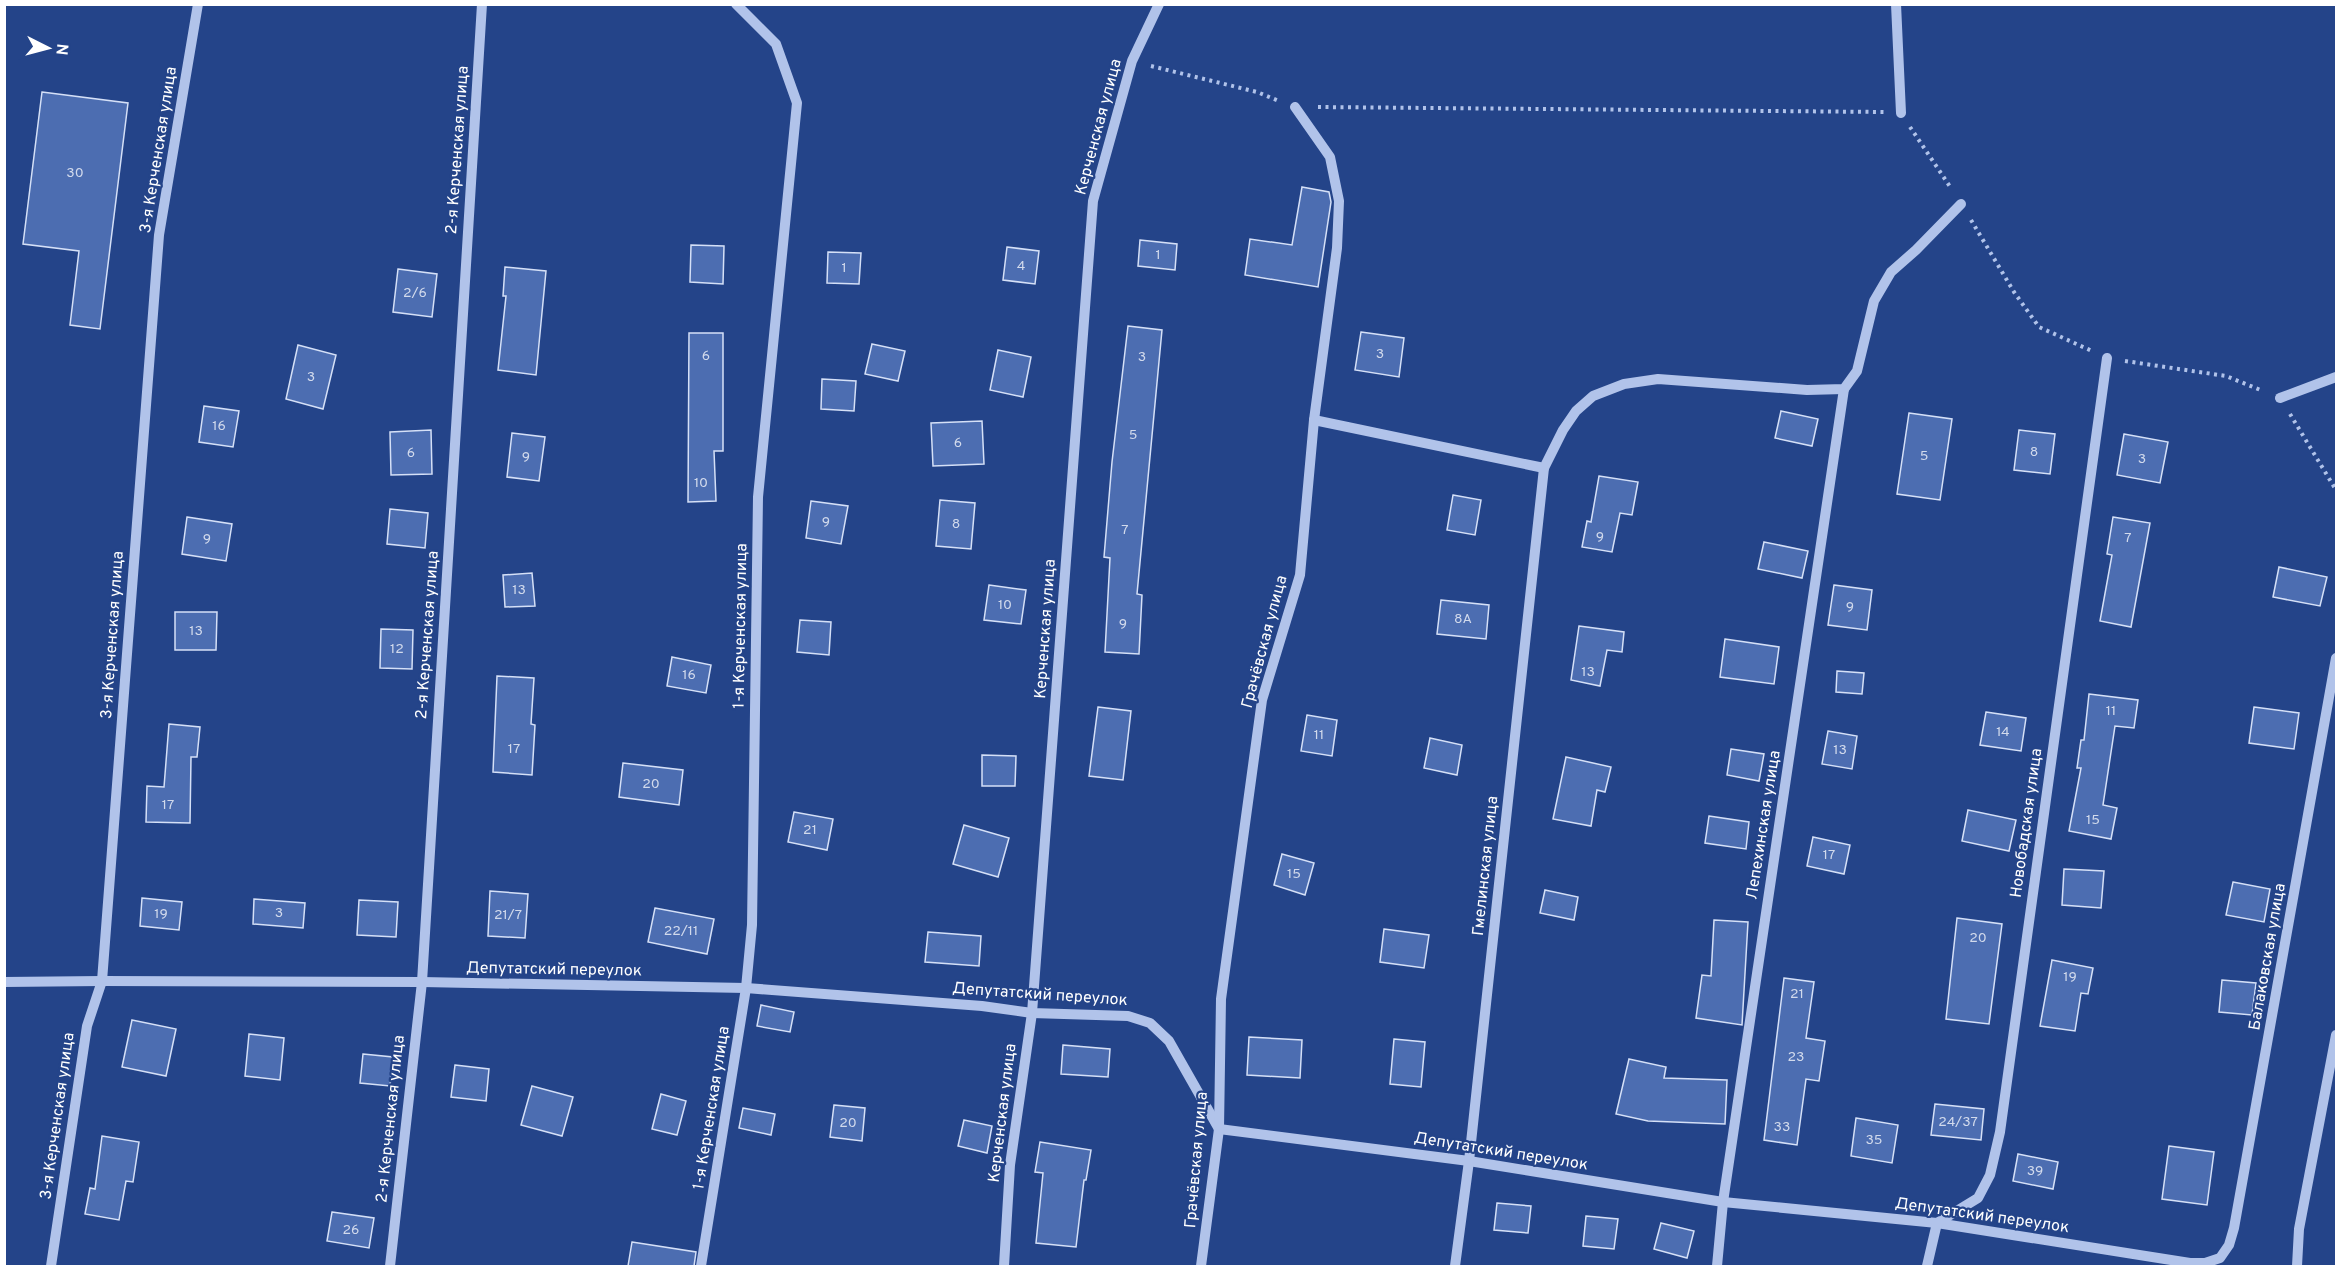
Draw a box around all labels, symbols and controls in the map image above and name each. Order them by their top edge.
north arrow [18,18,78,78]
text: N [50,43,71,56]
street label: Керченская улица [1071,57,1127,197]
street label: 3-я Керченская улица [136,65,182,235]
street label: 2-я Керченская улица [442,65,474,235]
house number: 30 [66,165,84,182]
house number: 1 [1155,247,1161,264]
house number: 4 [1017,258,1025,275]
house number: 1 [841,260,847,277]
house number: 2/6 [403,285,427,302]
house number: 3 [1376,346,1384,363]
house number: 6 [702,348,710,365]
house number: 3 [1138,349,1146,366]
house number: 3 [307,369,315,386]
house number: 16 [212,418,226,435]
house number: 5 [1129,427,1137,444]
house number: 6 [954,435,962,452]
house number: 8 [2030,444,2038,461]
house number: 6 [407,445,415,462]
house number: 5 [1920,448,1928,465]
house number: 9 [522,449,530,466]
house number: 3 [2138,451,2146,468]
house number: 10 [694,475,708,492]
house number: 9 [822,514,830,531]
house number: 8 [952,516,960,533]
house number: 7 [1121,522,1129,539]
house number: 9 [1596,529,1604,546]
house number: 7 [2124,530,2132,547]
house number: 9 [203,531,211,548]
street label: 1-я Керченская улица [730,543,752,709]
street label: 3-я Керченская улица [97,550,129,720]
street label: 2-я Керченская улица [412,550,444,720]
street label: Керченская улица [1031,558,1061,700]
street label: Грачёвская улица [1238,573,1292,711]
house number: 13 [512,582,526,599]
house number: 10 [998,597,1012,614]
house number: 9 [1846,599,1854,616]
house number: 8А [1454,611,1472,628]
house number: 9 [1119,616,1127,633]
house number: 13 [189,623,203,640]
house number: 12 [390,641,404,658]
house number: 13 [1581,664,1595,681]
house number: 16 [682,667,696,684]
house number: 11 [2106,703,2116,720]
house number: 14 [1996,724,2010,741]
house number: 11 [1314,727,1324,744]
house number: 17 [508,741,520,758]
house number: 13 [1833,742,1847,759]
street label: Новобадская улица [2007,747,2047,899]
street label: Лепехинская улица [1742,749,1786,901]
house number: 20 [642,776,660,793]
street label: Гмелинская улица [1469,795,1503,937]
house number: 17 [162,797,174,814]
house number: 15 [2086,812,2100,829]
house number: 21 [803,822,817,839]
house number: 17 [1823,847,1835,864]
house number: 15 [1287,866,1301,883]
street label: Балаковская улица [2245,882,2291,1032]
house number: 3 [275,905,283,922]
house number: 19 [154,906,168,923]
house number: 21/7 [494,907,522,924]
house number: 22/11 [664,923,698,940]
house number: 20 [1969,930,1987,947]
street label: Депутатский переулок [466,958,642,982]
house number: 19 [2063,969,2077,986]
street label: Депутатский переулок [952,979,1128,1011]
house number: 21 [1790,986,1804,1003]
street label: 1-я Керченская улица [689,1025,735,1191]
street label: 3-я Керченская улица [36,1031,80,1201]
street label: 2-я Керченская улица [372,1034,410,1204]
street label: Керченская улица [985,1042,1021,1184]
house number: 23 [1788,1049,1805,1066]
street label: Грачёвская улица [1181,1091,1213,1229]
house number: 24/37 [1938,1114,1978,1131]
house number: 20 [839,1115,857,1132]
house number: 33 [1774,1119,1790,1136]
street label: Депутатский переулок [1413,1128,1589,1176]
house number: 35 [1865,1132,1883,1149]
house number: 39 [2027,1163,2043,1180]
street label: Депутатский переулок [1894,1194,2070,1238]
house number: 26 [343,1222,359,1239]

